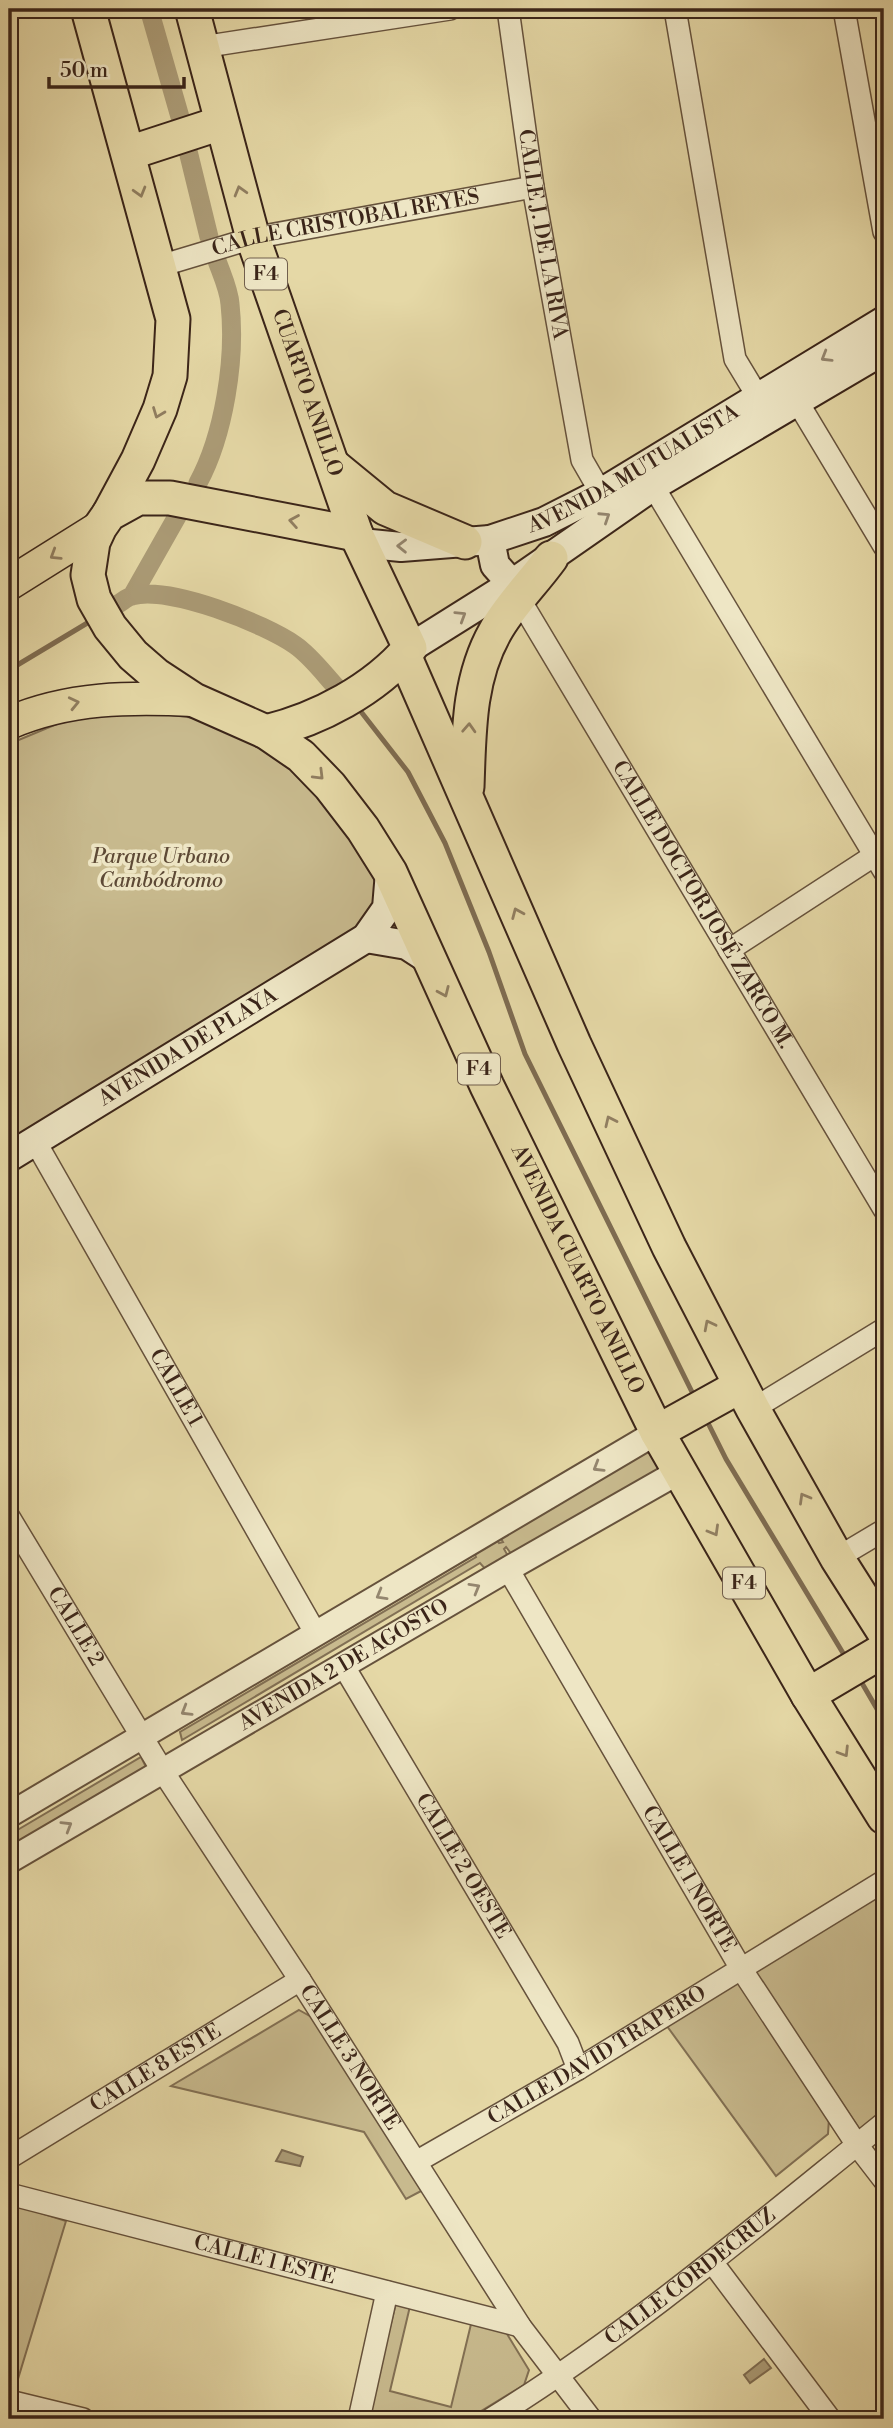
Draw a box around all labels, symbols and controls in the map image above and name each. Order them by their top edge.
scale bar [49,46,184,90]
text: 50 m [60,58,108,84]
street label: CALLE J. DE LA RIVA [512,128,573,342]
street label: CALLE CRISTOBAL REYES [209,184,482,263]
one-way arrow [234,185,248,197]
one-way arrow [132,186,146,198]
road number: F4 [245,258,287,290]
street label: CUARTO ANILLO [266,306,348,480]
one-way arrow [820,348,833,361]
street label: AVENIDA MUTUALISTA [524,399,744,540]
one-way arrow [152,406,166,418]
one-way arrow [598,513,611,526]
one-way arrow [288,514,300,529]
one-way arrow [396,538,406,554]
one-way arrow [49,547,62,560]
one-way arrow [454,612,467,625]
one-way arrow [68,697,80,711]
one-way arrow [461,722,476,733]
street label: CALLE DOCTOR JOSÉ ZARCO M. [606,756,798,1054]
one-way arrow [310,767,323,780]
park label: Parque Urbano Cambódromo [91,844,230,894]
one-way arrow [511,908,525,920]
street label: AVENIDA DE PLAYA [93,982,283,1112]
one-way arrow [436,984,450,997]
road number: F4 [458,1054,500,1084]
one-way arrow [604,1115,618,1128]
street label: AVENIDA CUARTO ANILLO [505,1140,649,1399]
one-way arrow [704,1320,717,1332]
street label: CALLE 1 [143,1344,208,1431]
one-way arrow [593,1458,606,1471]
one-way arrow [799,1493,812,1506]
one-way arrow [706,1523,719,1536]
road number: F4 [723,1568,765,1598]
street label: CALLE 2 [41,1582,109,1671]
one-way arrow [468,1583,481,1596]
one-way arrow [376,1587,389,1600]
street label: AVENIDA 2 DE AGOSTO [233,1593,454,1737]
one-way arrow [180,1702,193,1715]
one-way arrow [836,1745,849,1758]
street label: CALLE 2 OESTE [409,1789,516,1943]
street label: CALLE 1 NORTE [636,1801,742,1957]
one-way arrow [60,1822,73,1835]
street label: CALLE 3 NORTE [293,1980,405,2135]
street label: CALLE DAVID TRAPERO [483,1980,711,2131]
street label: CALLE 8 ESTE [85,2018,226,2118]
street label: CALLE CORDECRUZ [600,2203,781,2351]
street label: CALLE 1 ESTE [191,2229,338,2291]

